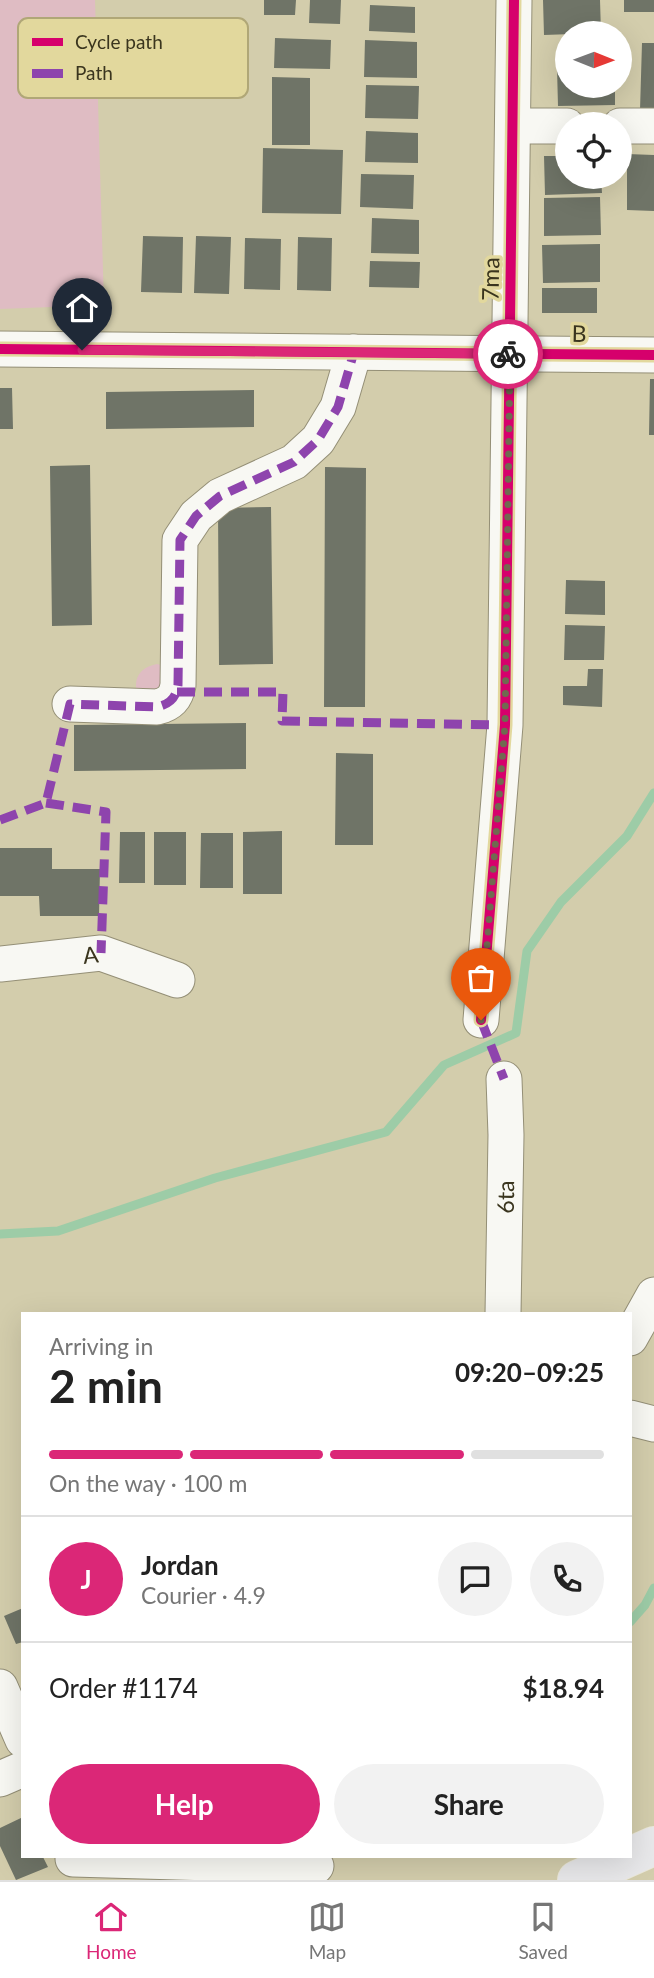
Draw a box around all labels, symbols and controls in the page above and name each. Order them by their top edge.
legend [18,18,248,98]
north arrow [555,21,632,98]
map controls [555,21,632,189]
text: Cycle path [75,30,163,53]
text: Path [75,61,113,84]
button: locate [555,112,632,189]
street label: 7ma [476,257,504,301]
pin [52,278,112,350]
icon: home [63,289,101,327]
courier [473,319,543,389]
street label: B [571,319,587,347]
icon: bike [489,335,527,373]
street label: A [81,939,100,969]
pin [451,948,511,1020]
icon: bag [462,959,500,997]
street label: 6ta [491,1180,519,1214]
text: Arriving in [49,1332,153,1360]
text: 09:20–09:25 [455,1356,604,1388]
text: 2 min [49,1358,163,1413]
text: On the way · 100 m [49,1469,248,1497]
button: chat [438,1542,512,1616]
button: phone [530,1542,604,1616]
text: Jordan [141,1549,219,1581]
text: J [80,1563,92,1595]
text: Courier · 4.9 [141,1581,266,1609]
text: Order #1174 [49,1672,198,1704]
text: $18.94 [522,1672,604,1704]
button: Help [49,1764,320,1844]
button: Share [334,1764,604,1844]
tab: Home [86,1898,137,1963]
tab: Map [308,1898,346,1963]
tab: Saved [518,1898,568,1963]

